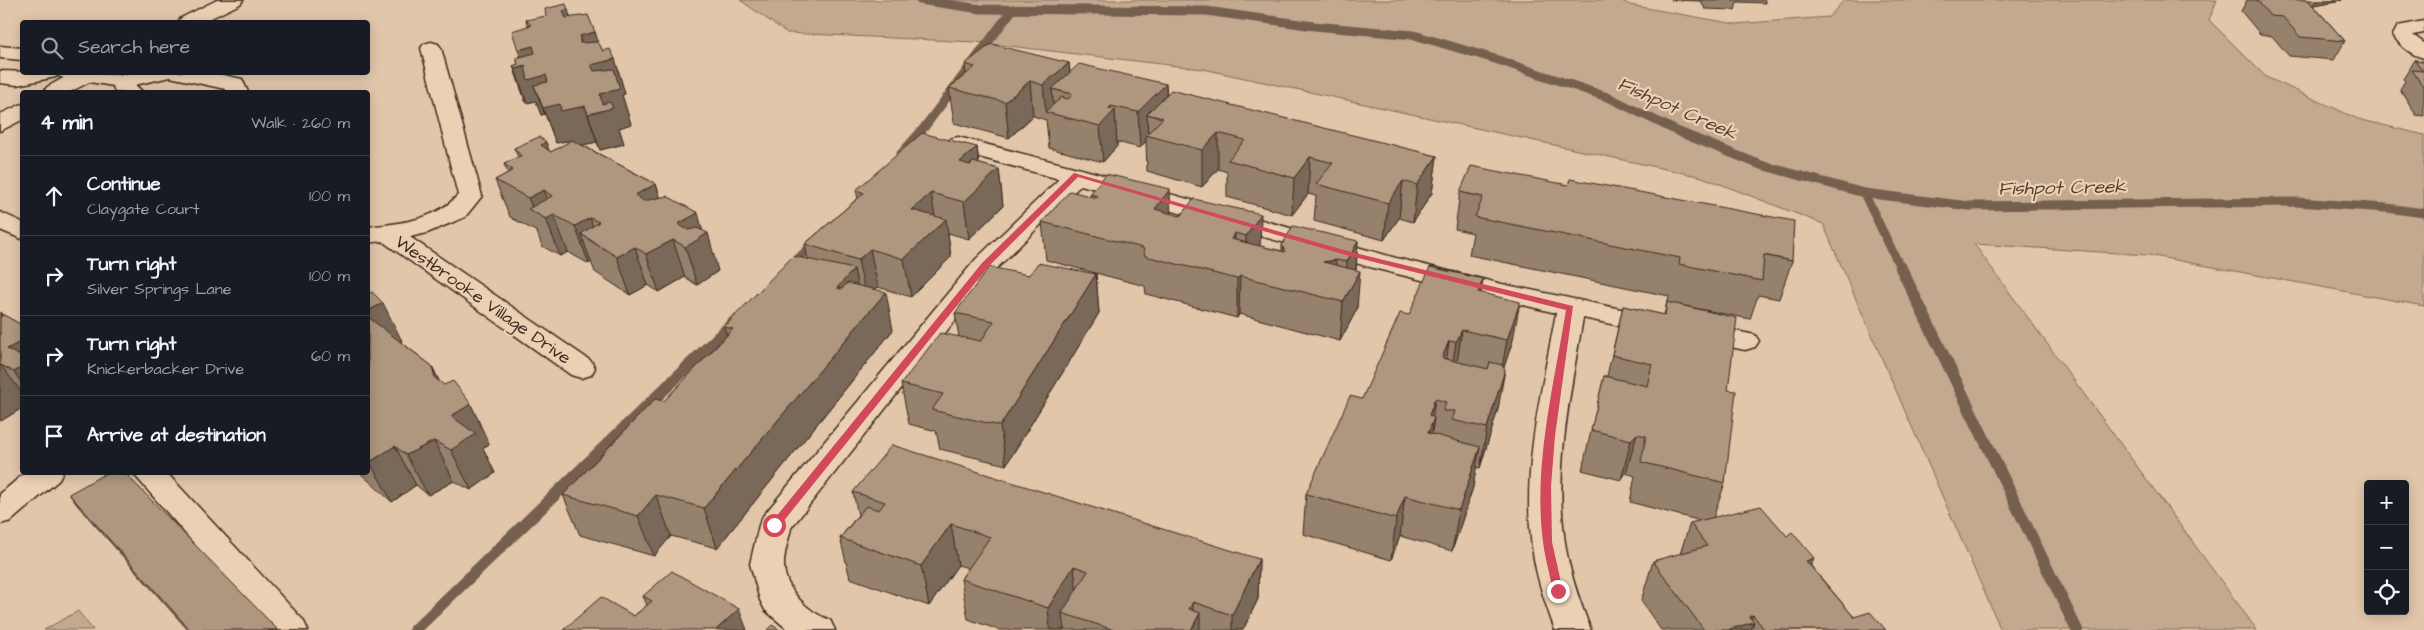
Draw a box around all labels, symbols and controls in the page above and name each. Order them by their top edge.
search box [20,20,370,75]
icon: search [38,34,66,62]
text: Search here [78,34,190,61]
water label: Fishpot Creek [1613,71,1741,147]
text: 4 min [40,108,93,137]
text: Walk · 260 m [251,112,350,134]
text: Continue [87,171,161,198]
water label: Fishpot Creek [1998,173,2126,203]
icon: ahead [40,182,68,210]
text: 100 m [309,185,350,207]
text: Claygate Court [87,198,199,220]
street label: Westbrooke Village Drive [389,230,576,371]
text: Turn right [87,251,176,278]
icon: right [40,262,68,290]
text: 100 m [309,265,350,287]
text: Silver Springs Lane [87,278,231,300]
text: Turn right [87,331,176,358]
icon: right [40,342,68,370]
text: 60 m [311,345,350,367]
text: Knickerbacker Drive [87,358,244,380]
icon: arrive [40,422,68,450]
text: Arrive at destination [87,422,266,449]
map controls [2364,480,2409,615]
button: + [2364,480,2409,525]
route start [763,514,786,537]
button: − [2364,525,2409,570]
button: locate [2364,570,2409,615]
route end [1547,580,1570,603]

